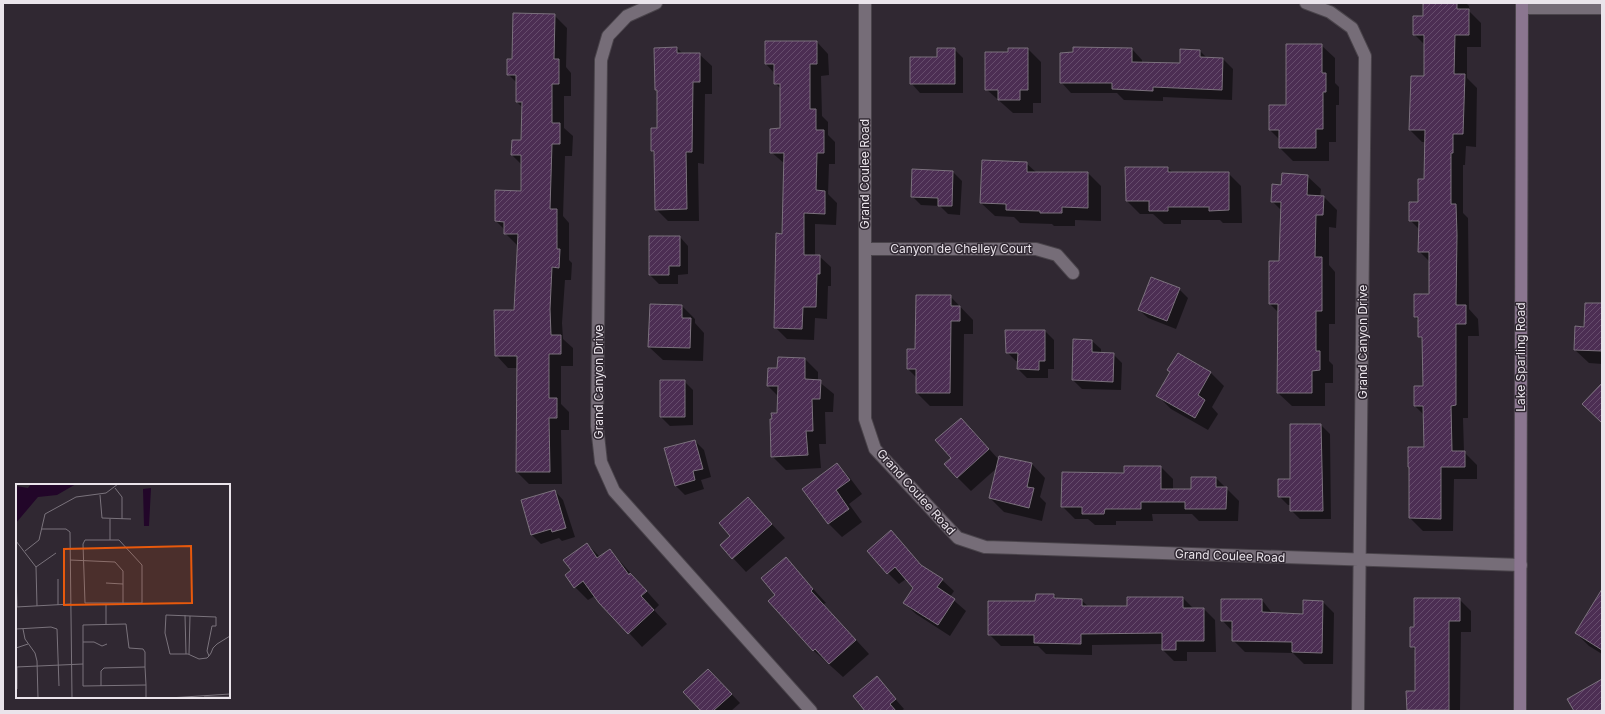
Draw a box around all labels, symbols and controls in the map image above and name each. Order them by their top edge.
street label: Grand Coulee Road [857,119,872,229]
street label: Canyon de Chelley Court [890,241,1032,256]
street label: Grand Canyon Drive [1355,285,1370,399]
street label: Lake Sparling Road [1513,302,1528,412]
street label: Grand Canyon Drive [591,325,606,439]
street label: Grand Coulee Road [874,446,959,538]
inset map [16,484,230,698]
street label: Grand Coulee Road [1175,546,1285,565]

